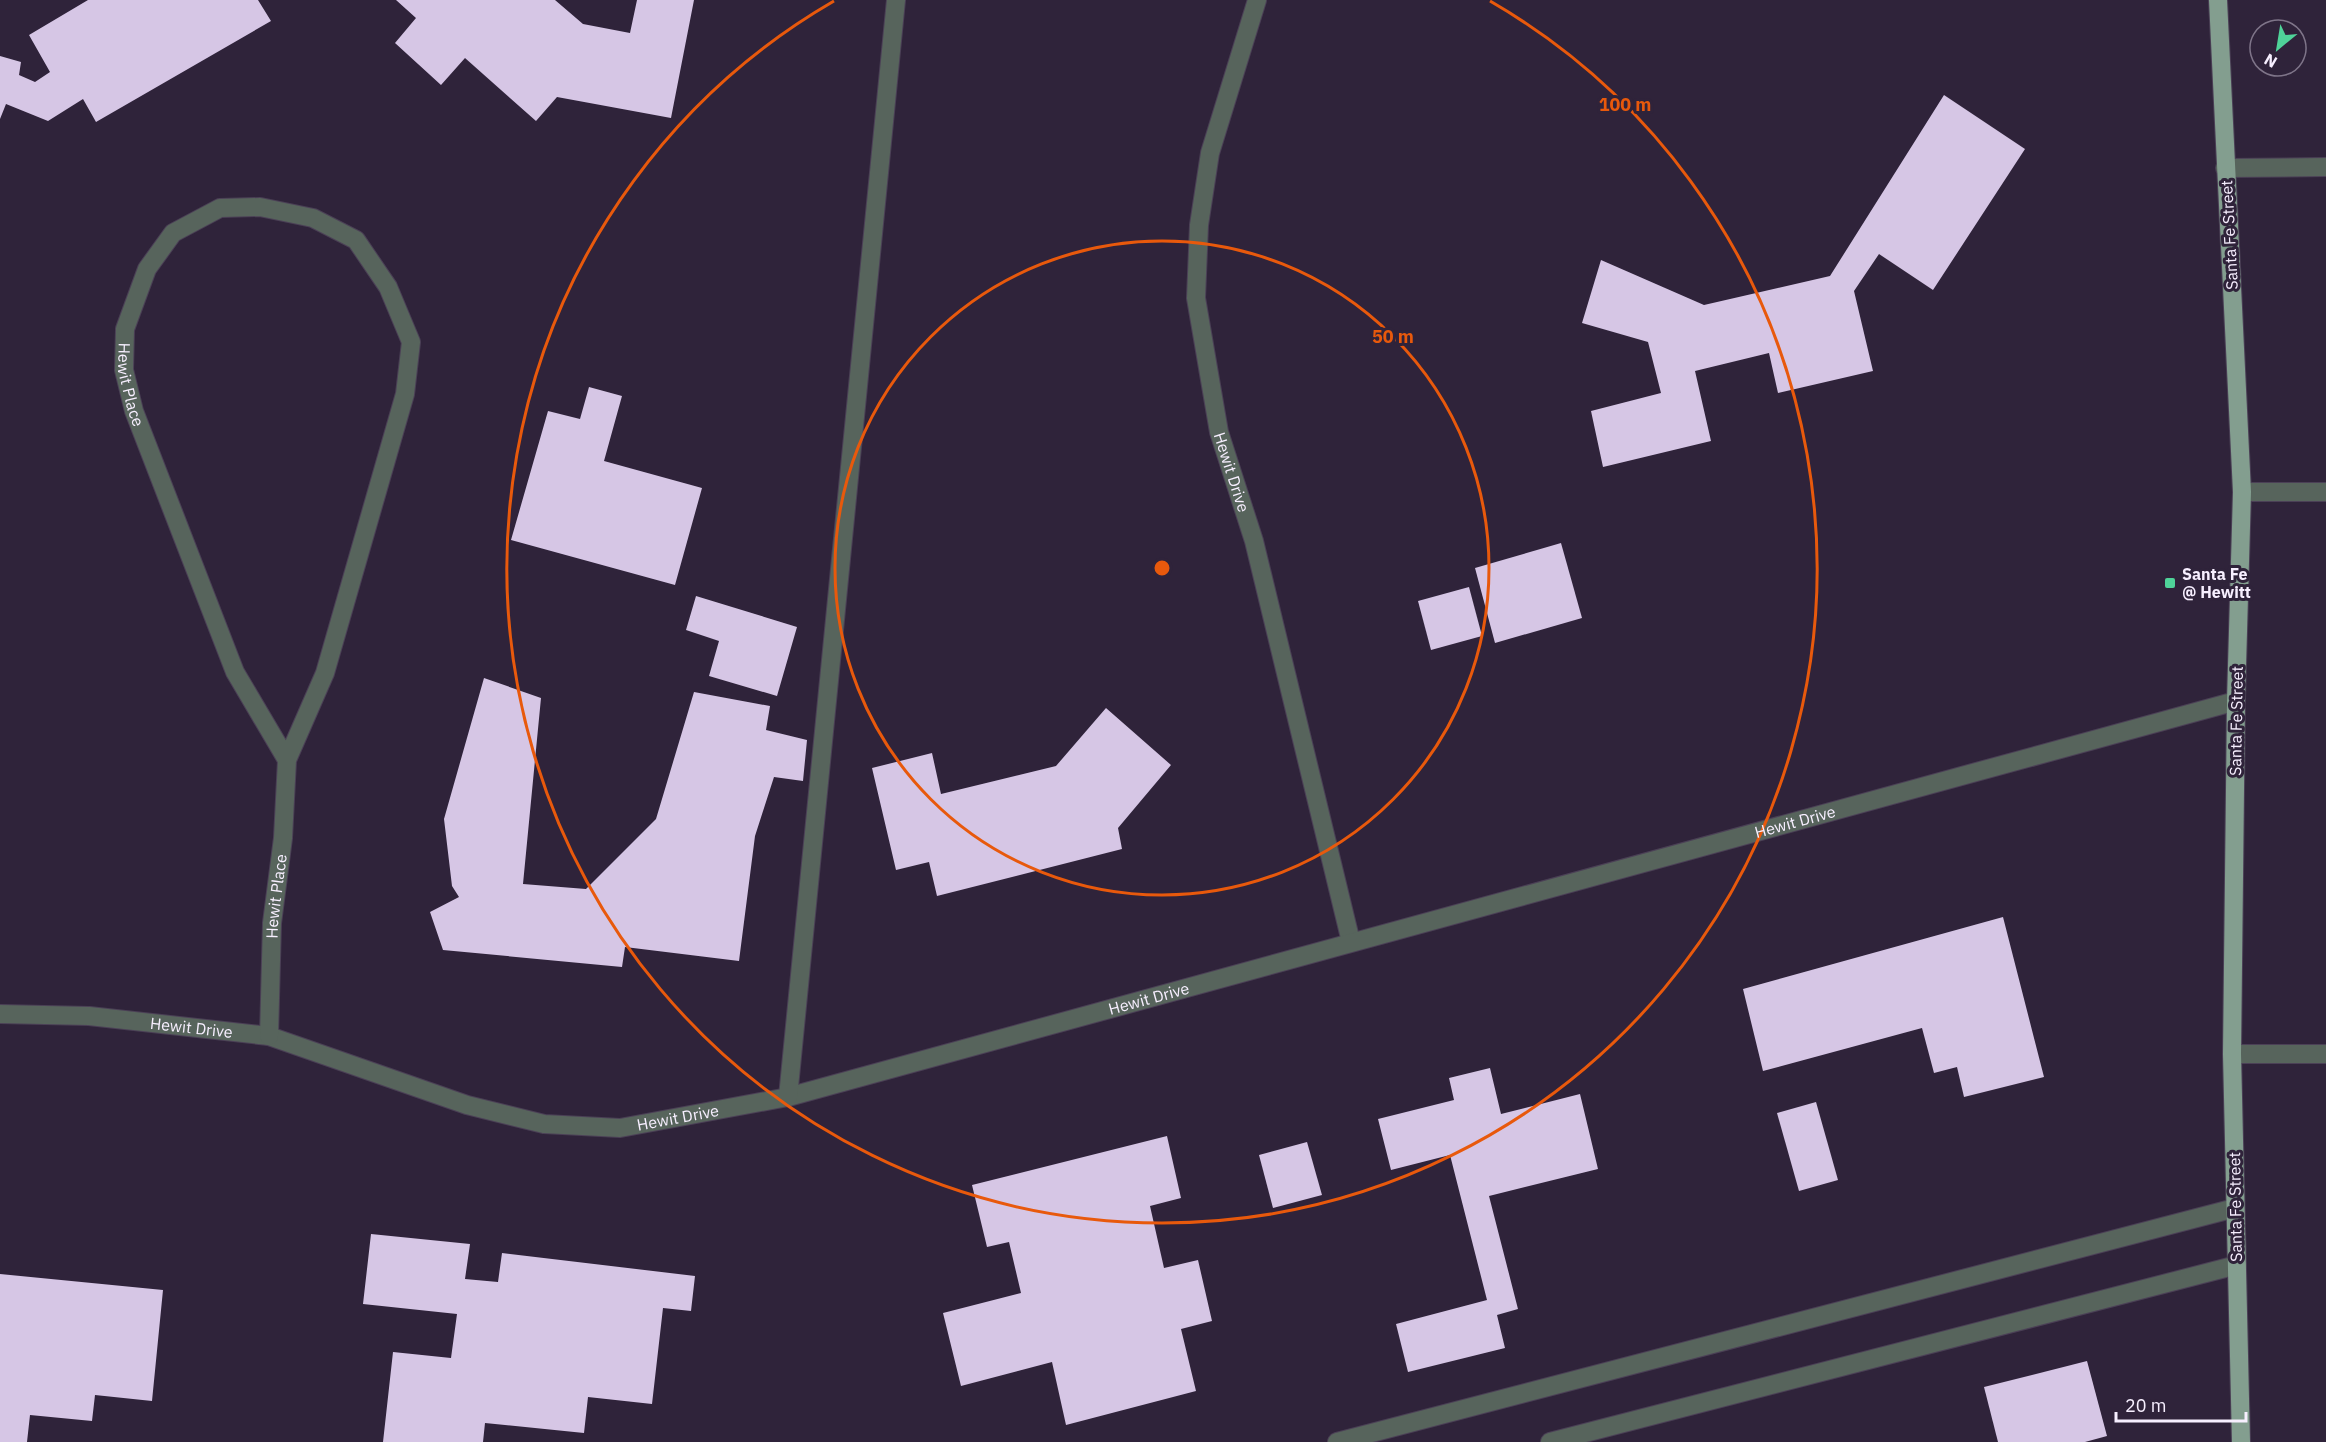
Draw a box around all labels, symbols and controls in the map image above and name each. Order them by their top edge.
north arrow [2248,18,2308,78]
text: N [2260,49,2281,73]
text: 100 m [1599,93,1651,116]
street label: Santa Fe Street [2216,180,2242,290]
text: 50 m [1372,325,1414,348]
street label: Hewit Place [114,342,149,429]
street label: Hewit Drive [1210,430,1254,515]
centre of rings [1152,558,1172,578]
place label: Santa Fe @ Hewitt [2182,564,2251,602]
marker: Santa Fe @ Hewitt [2163,576,2177,590]
street label: Santa Fe Street [2225,666,2247,776]
street label: Hewit Drive [1752,801,1838,842]
street label: Hewit Place [262,853,291,939]
street label: Hewit Drive [1106,978,1192,1019]
street label: Hewit Drive [149,1013,234,1042]
street label: Hewit Drive [635,1100,721,1135]
street label: Santa Fe Street [2224,1152,2246,1262]
scale bar [2116,1385,2246,1423]
text: 20 m [2125,1394,2167,1417]

